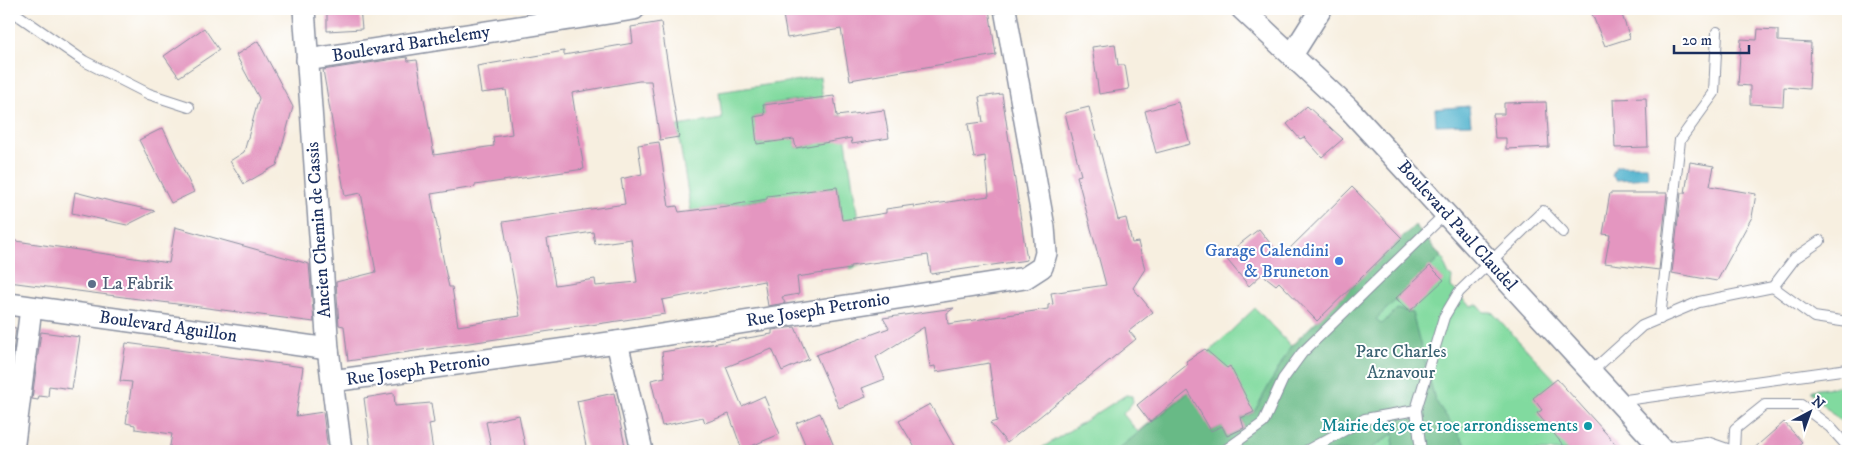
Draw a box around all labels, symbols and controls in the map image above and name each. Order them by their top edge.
street label: Boulevard Barthelemy [330,21,492,67]
scale bar [1674,22,1750,54]
text: 20 m [1682,31,1712,50]
street label: Ancien Chemin de Cassis [302,141,336,319]
street label: Boulevard Paul Claudel [1393,156,1522,296]
place label: Garage Calendini & Bruneton [1205,240,1330,283]
marker: Garage Calendini & Bruneton [1333,255,1345,267]
place label: La Fabrik [102,273,173,295]
marker: La Fabrik [86,278,98,290]
street label: Rue Joseph Petronio [745,288,892,332]
street label: Boulevard Aguillon [98,306,239,348]
park label: Parc Charles Aznavour [1356,341,1446,384]
street label: Rue Joseph Petronio [345,349,492,391]
north arrow [1784,388,1834,438]
text: N [1808,392,1828,414]
place label: Mairie des 9e et 10e arrondissements [1321,415,1578,437]
marker: Mairie des 9e et 10e arrondissements [1582,420,1594,432]

